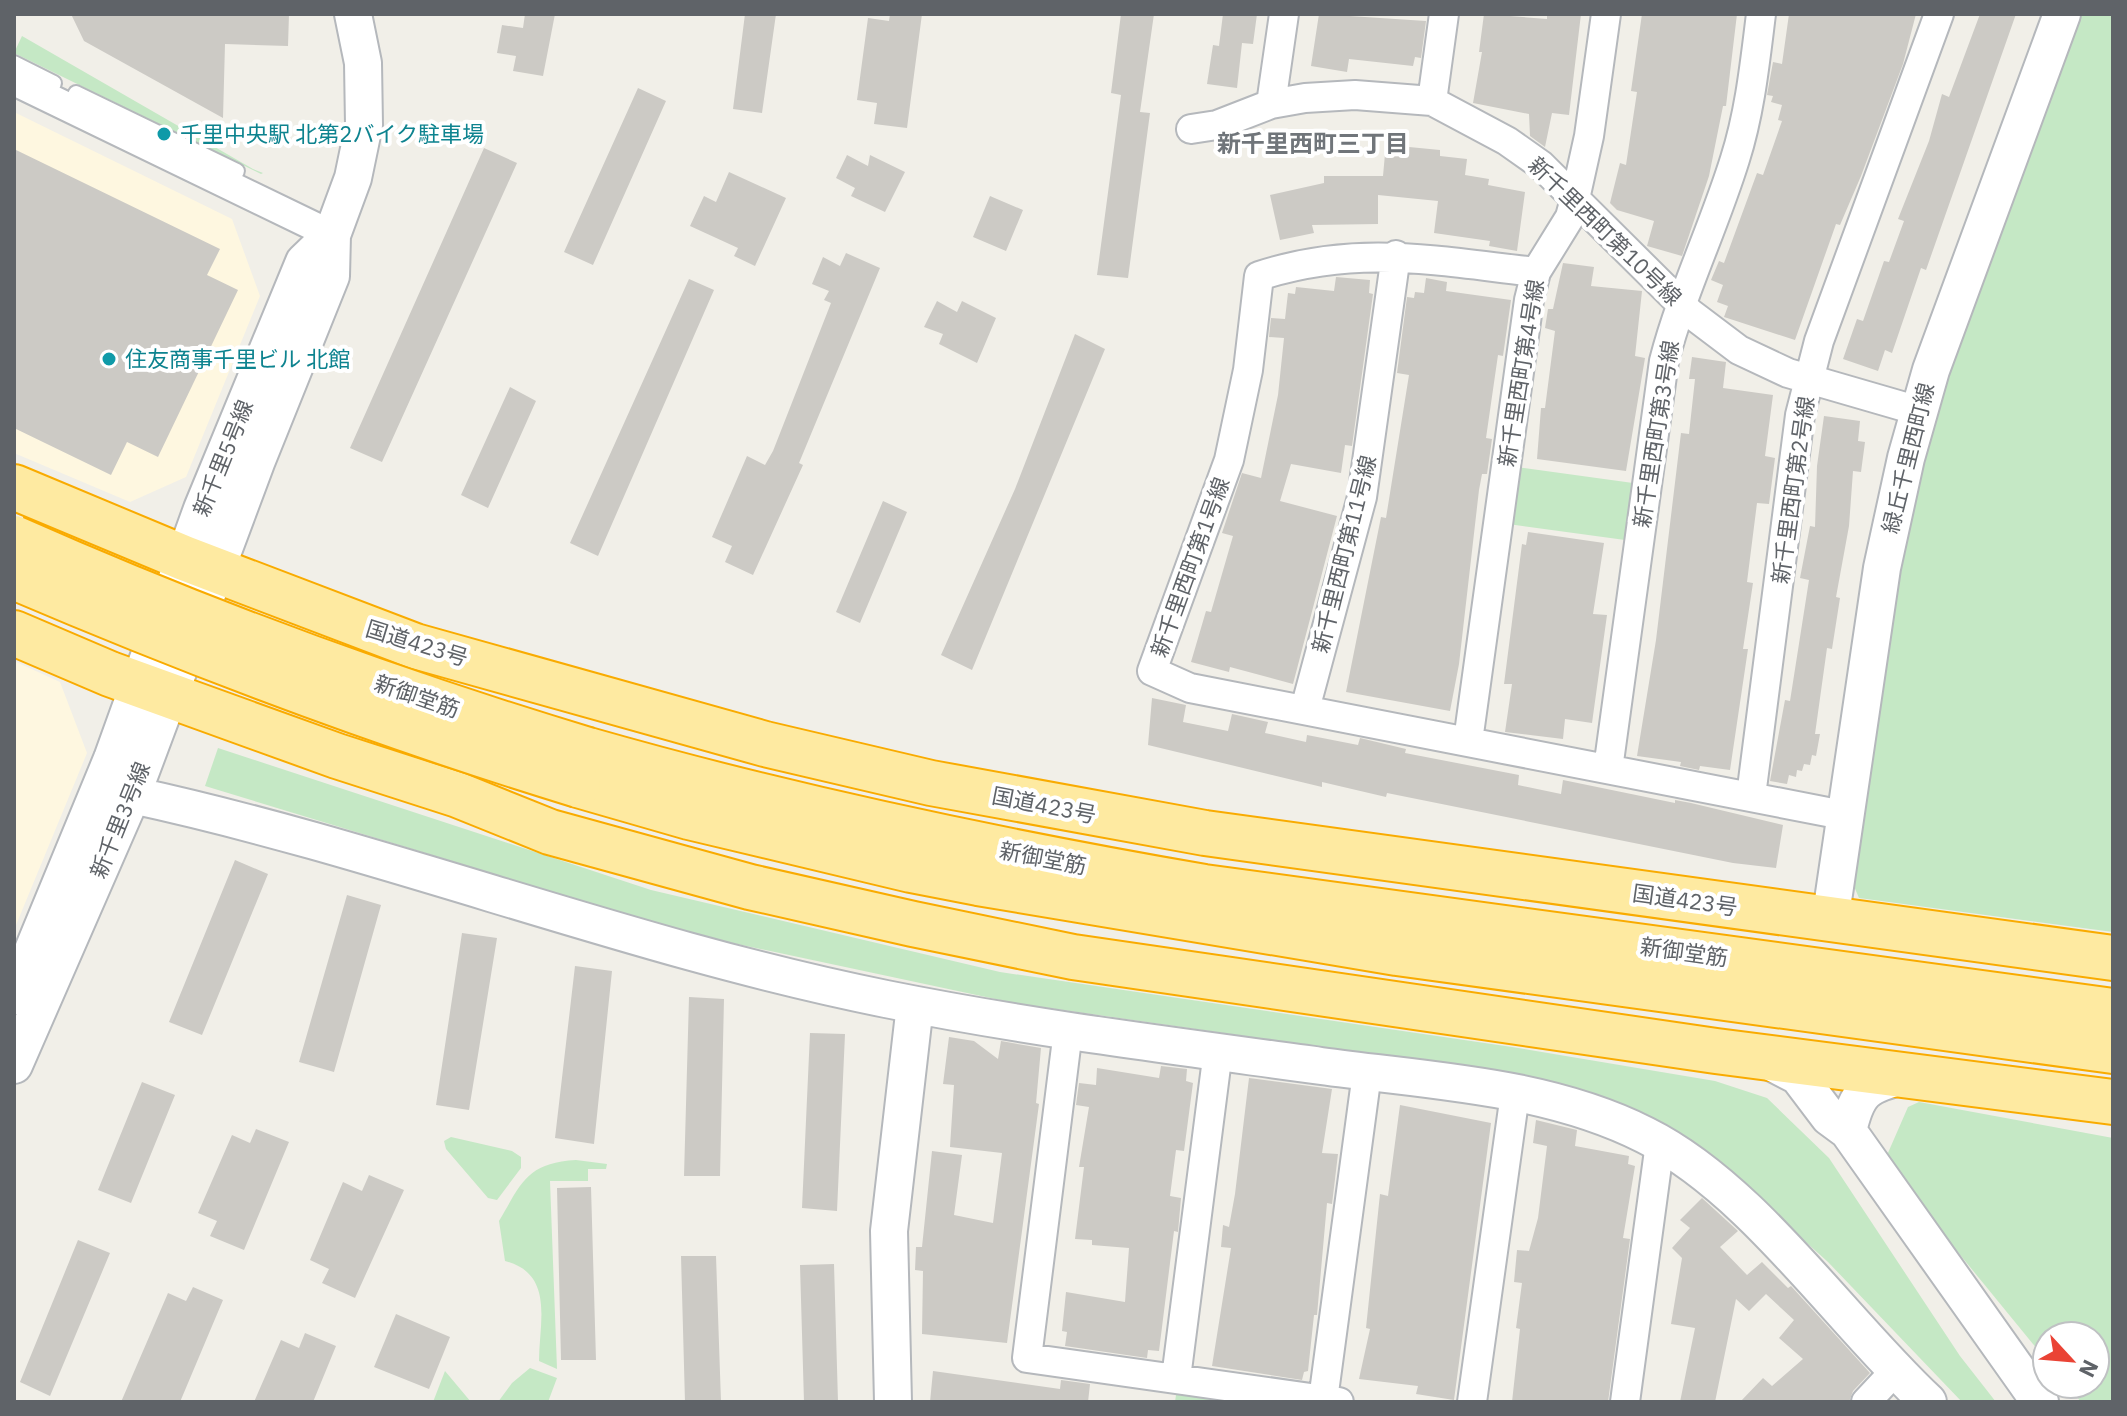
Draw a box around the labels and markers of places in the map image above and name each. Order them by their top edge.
place label: 千里中央駅 北第2バイク駐車場 [180,119,484,148]
marker: 千里中央駅 北第2バイク駐車場 [155,125,173,143]
place label: 住友商事千里ビル 北館 [125,344,350,373]
marker: 住友商事千里ビル 北館 [100,350,118,368]

